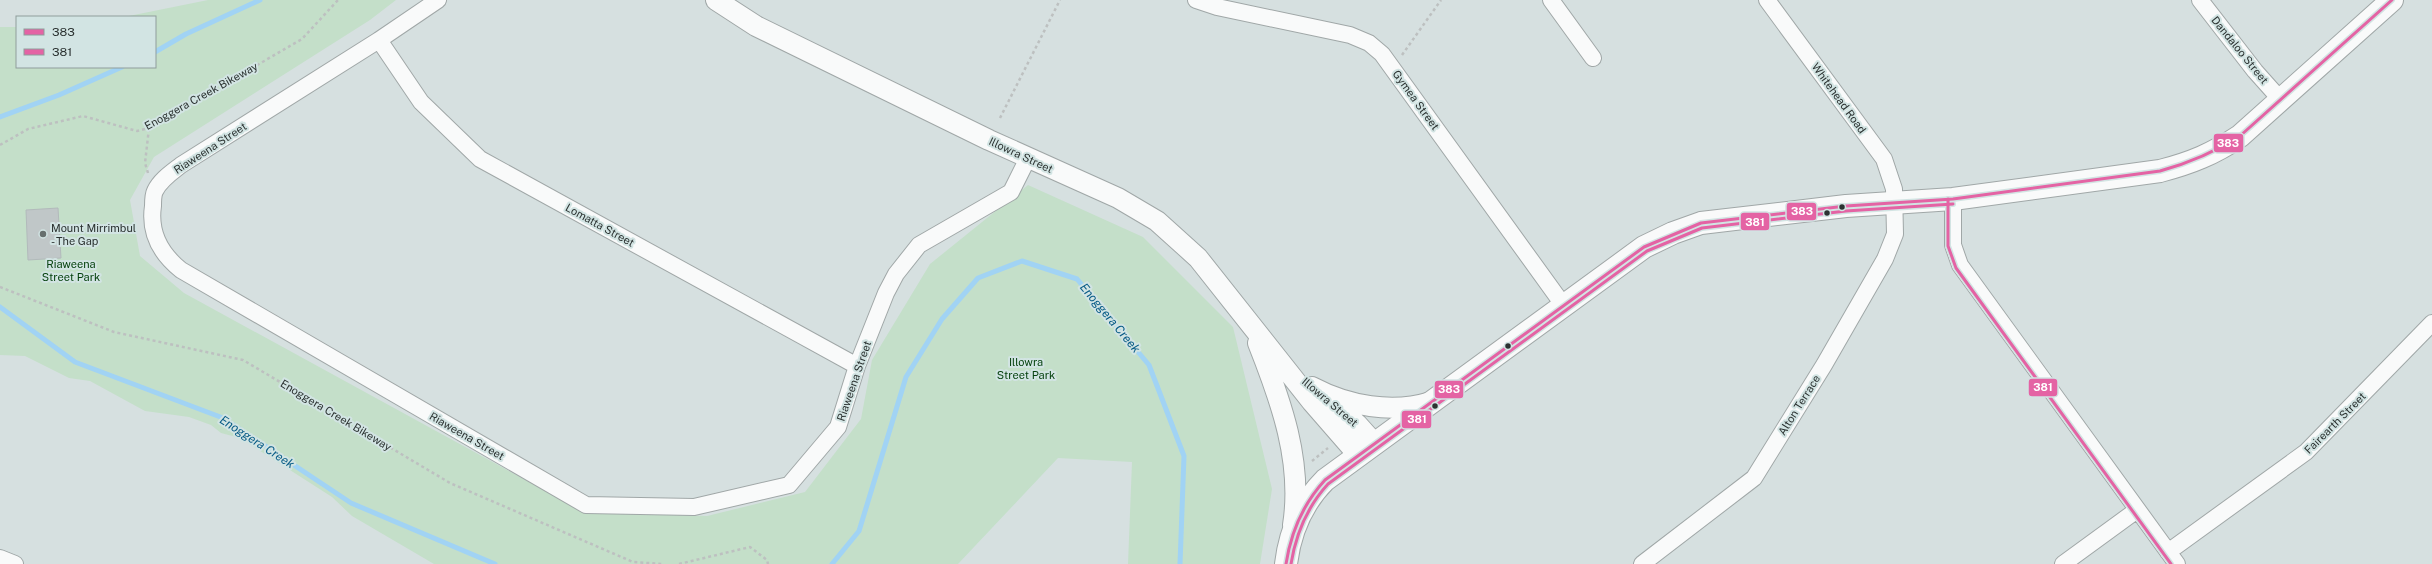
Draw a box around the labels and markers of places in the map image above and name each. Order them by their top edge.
unlabelled marker [1837,202,1847,212]
unlabelled marker [1822,208,1832,218]
place label: Mount Mirrimbul - The Gap [51,222,136,247]
marker: Mount Mirrimbul - The Gap [38,229,48,239]
unlabelled marker [1503,341,1513,351]
unlabelled marker [1430,401,1440,411]

